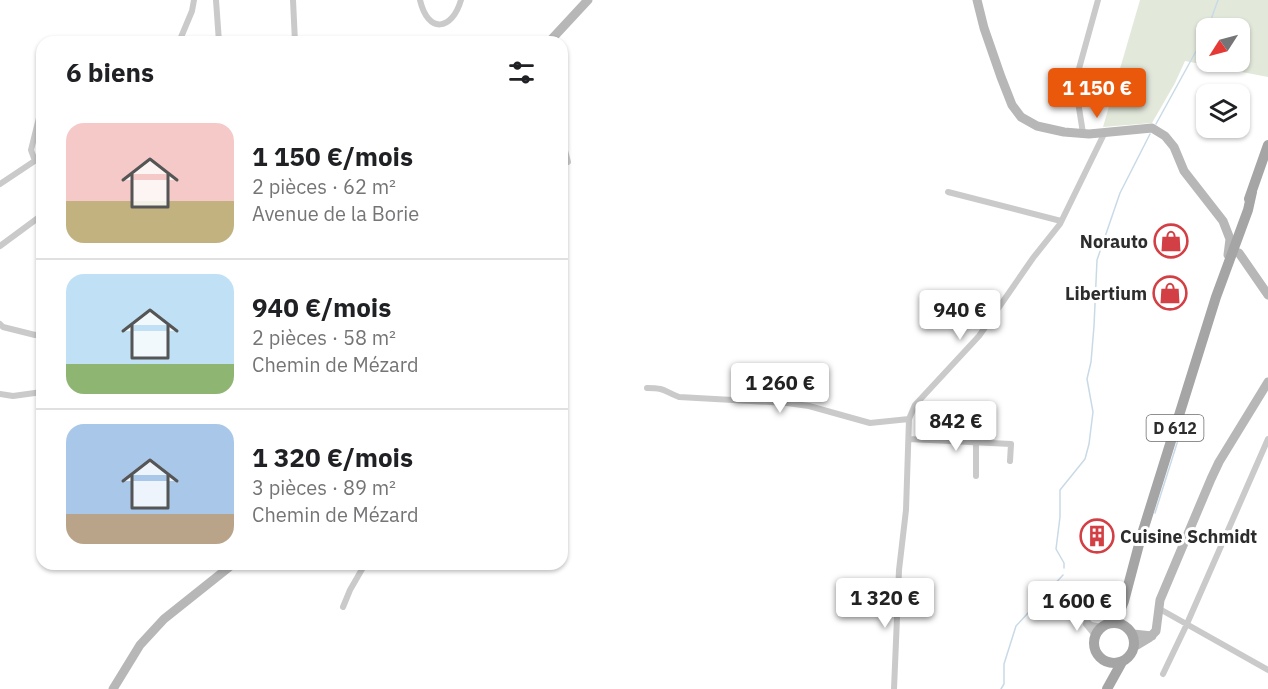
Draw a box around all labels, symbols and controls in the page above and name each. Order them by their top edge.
north arrow [1196,18,1250,72]
map controls [1196,18,1250,138]
text: 6 biens [66,55,154,89]
icon: filters [505,56,538,89]
pin: 1 150 € [1042,68,1152,119]
text: 1 150 € [1062,74,1132,101]
button: layers [1196,84,1250,138]
text: 1 150 €/mois [252,139,413,173]
icon: home [114,147,186,219]
text: 2 pièces · 62 m² [252,173,396,200]
text: Avenue de la Borie [252,200,419,227]
shop icon: Norauto [1153,223,1189,259]
place label: Norauto [1080,230,1148,253]
shop icon: Libertium [1152,275,1188,311]
place label: Libertium [1065,282,1147,305]
text: 940 €/mois [252,290,391,324]
pin: 940 € [918,290,1002,341]
text: 940 € [933,296,987,323]
icon: home [114,298,186,370]
text: 2 pièces · 58 m² [252,324,396,351]
text: Chemin de Mézard [252,351,419,378]
pin: 1 260 € [725,363,835,414]
text: 1 260 € [745,369,815,396]
pin: 842 € [914,401,998,452]
text: 842 € [929,407,983,434]
road number: D 612 [1146,415,1204,441]
text: 1 320 €/mois [252,440,413,474]
icon: home [114,448,186,520]
text: 3 pièces · 89 m² [252,474,396,501]
text: Chemin de Mézard [252,501,419,528]
building icon: Cuisine Schmidt [1079,518,1115,554]
place label: Cuisine Schmidt [1120,525,1257,548]
pin: 1 320 € [830,578,940,629]
pin: 1 600 € [1022,581,1132,632]
text: 1 320 € [850,584,920,611]
text: 1 600 € [1042,587,1112,614]

